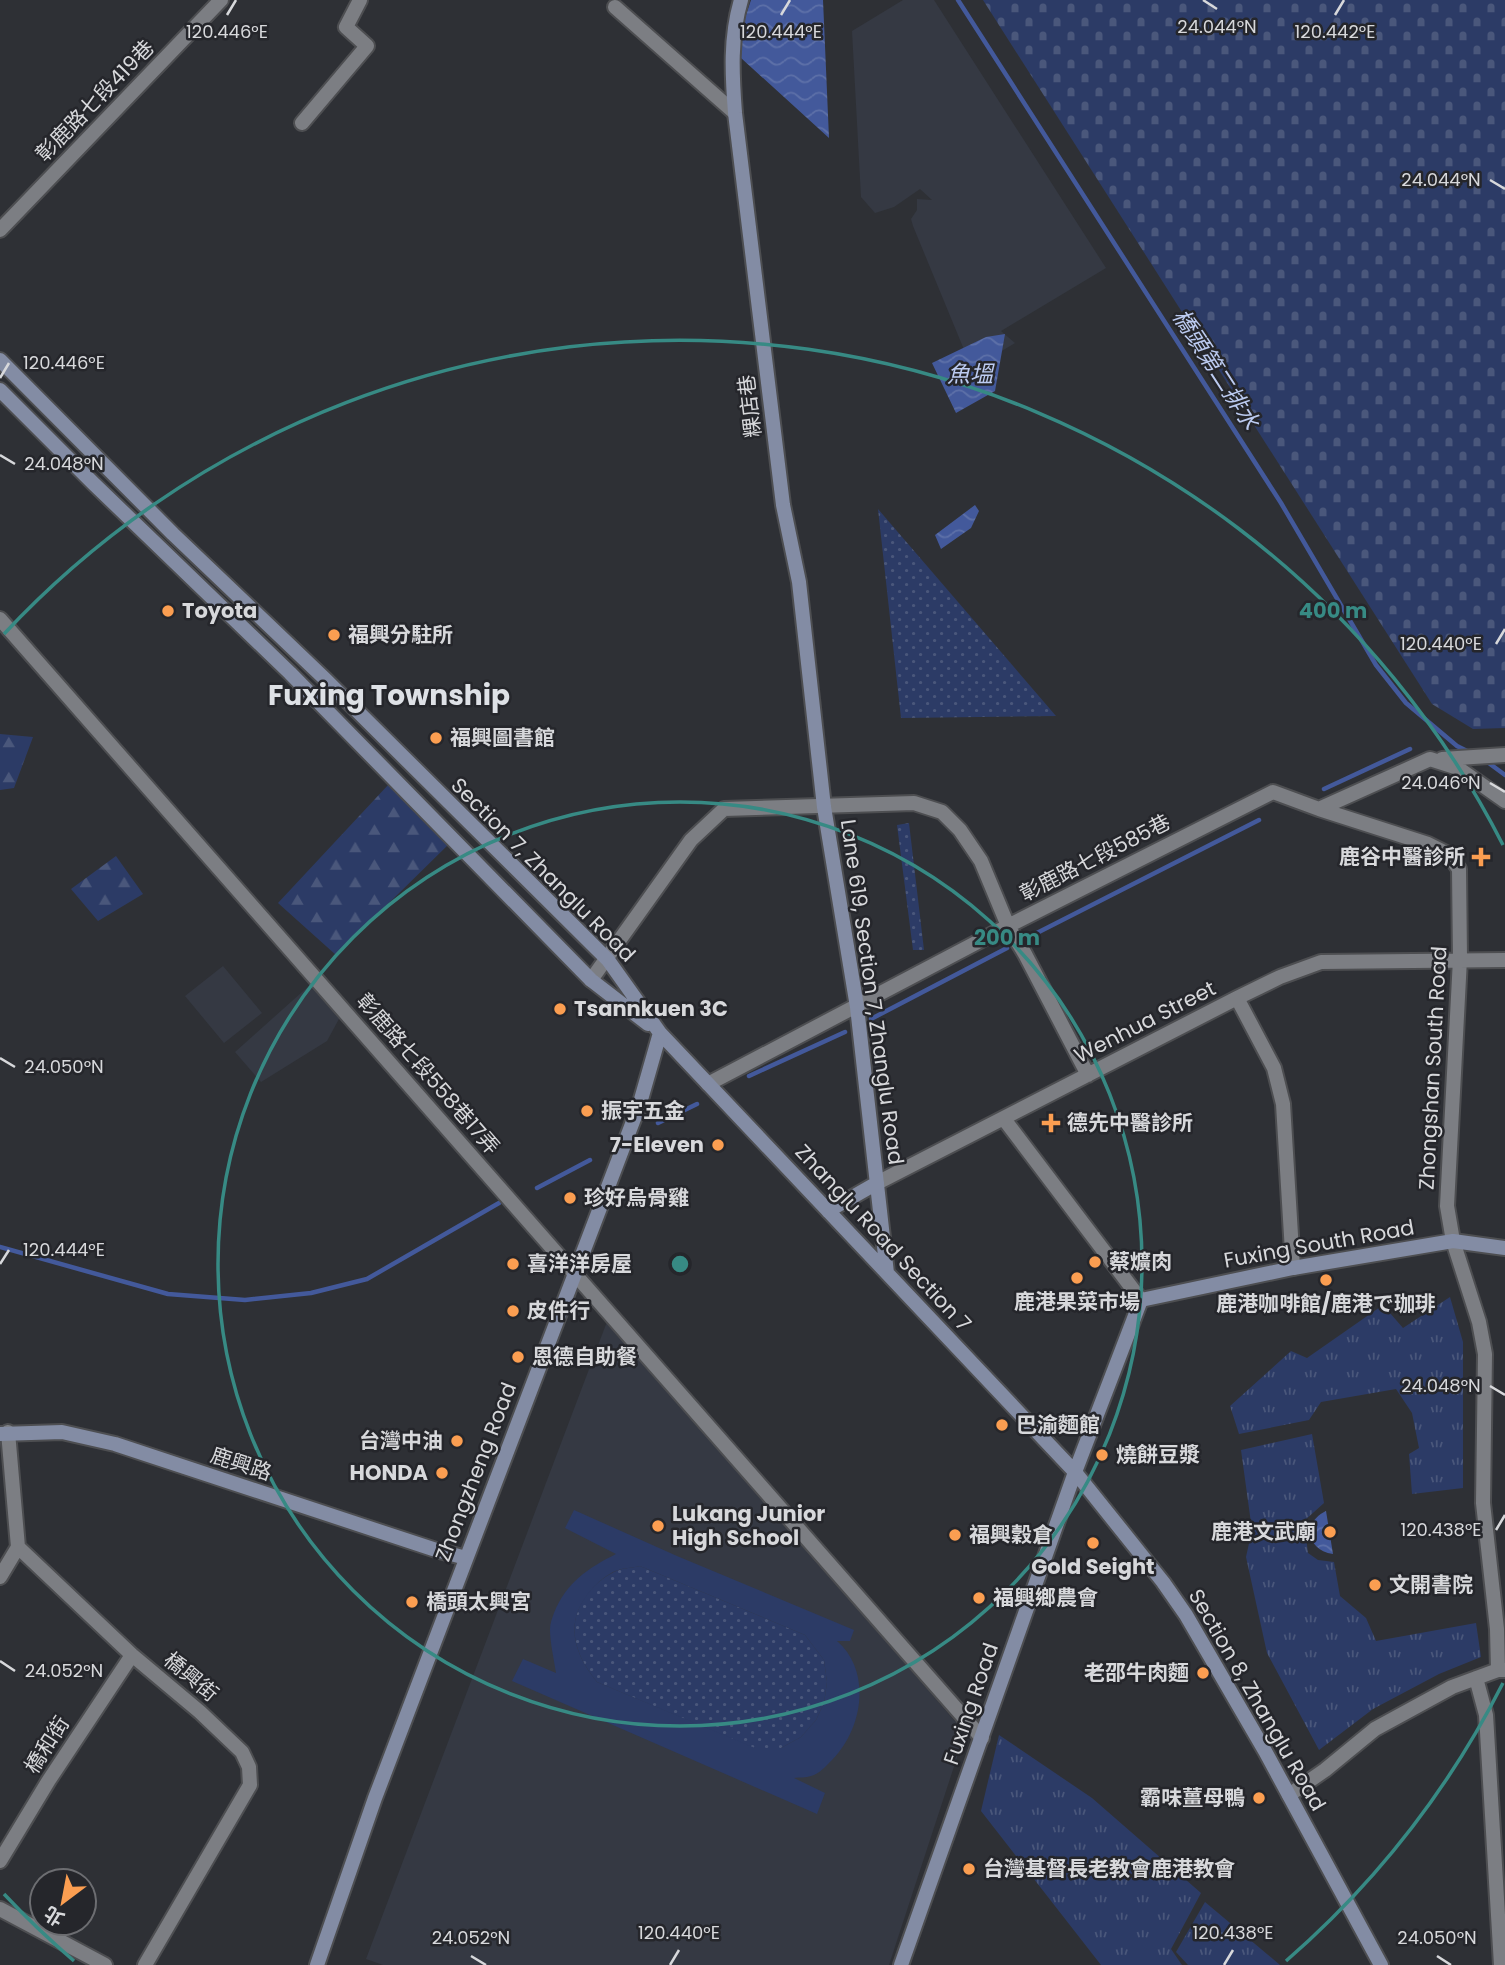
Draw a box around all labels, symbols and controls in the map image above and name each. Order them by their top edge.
text: 24.044°N [1177,14,1257,39]
text: 120.446°E [186,19,268,44]
text: 120.444°E [740,19,822,44]
text: 120.442°E [1295,19,1375,44]
street label: 彰鹿路七段419巷 [29,33,160,168]
text: 24.044°N [1401,167,1481,192]
water label: 橋頭第二排水 [1165,302,1268,436]
text: 120.446°E [23,350,105,375]
water label: 魚塭 [947,358,995,390]
street label: 粿店巷 [731,373,768,439]
text: 24.048°N [24,451,104,476]
place label: Toyota [182,596,257,625]
text: 400 m [1299,596,1367,625]
marker: Toyota [160,603,176,619]
place label: 福興分駐所 [348,620,453,649]
marker: 福興分駐所 [326,627,342,643]
text: 120.440°E [1400,631,1482,656]
district label: Fuxing Township [268,676,510,715]
place label: 福興圖書館 [450,723,555,752]
marker: 福興圖書館 [428,730,444,746]
text: 24.046°N [1401,770,1481,795]
street label: Section 7, Zhanglu Road [445,771,642,968]
street label: 彰鹿路七段585巷 [1014,807,1175,908]
street label: Lane 619, Section 7, Zhanglu Road [834,817,911,1166]
place label: 鹿谷中醫診所 [1339,842,1465,871]
marker: 鹿谷中醫診所 [1471,847,1491,867]
text: 200 m [974,923,1040,952]
street label: Zhongshan South Road [1412,945,1453,1191]
street label: Wenhua Street [1069,973,1220,1070]
street label: 彰鹿路七段558巷17弄 [350,987,507,1160]
place label: Tsannkuen 3C [574,994,728,1023]
marker: Tsannkuen 3C [552,1001,568,1017]
text: 24.050°N [24,1054,104,1079]
place label: 振宇五金 [601,1096,685,1125]
marker: 振宇五金 [579,1103,595,1119]
place label: 德先中醫診所 [1067,1108,1193,1137]
marker: 德先中醫診所 [1041,1113,1061,1133]
place label: 7-Eleven [610,1130,704,1159]
marker: 7-Eleven [710,1137,726,1153]
street label: Zhanglu Road Section 7 [789,1138,978,1337]
place label: 珍好烏骨雞 [584,1183,689,1212]
marker: 珍好烏骨雞 [562,1190,578,1206]
street label: Fuxing South Road [1221,1212,1416,1275]
text: 120.444°E [23,1237,105,1262]
place label: 蔡爌肉 [1109,1247,1172,1276]
place label: 喜洋洋房屋 [527,1249,632,1278]
centre of rings [668,1252,692,1276]
marker: 蔡爌肉 [1087,1254,1103,1270]
marker: 喜洋洋房屋 [505,1256,521,1272]
marker: 鹿港果菜市場 [1069,1270,1085,1286]
marker: 鹿港咖啡館/鹿港で珈琲 [1318,1272,1334,1288]
place label: 鹿港果菜市場 [1014,1287,1140,1316]
place label: 鹿港咖啡館/鹿港で珈琲 [1216,1289,1436,1318]
place label: 皮件行 [527,1296,590,1325]
marker: 皮件行 [505,1303,521,1319]
place label: 恩德自助餐 [532,1342,637,1371]
marker: 恩德自助餐 [510,1349,526,1365]
text: 24.048°N [1401,1373,1481,1398]
street label: Zhongzheng Road [428,1378,523,1566]
place label: 巴渝麵館 [1016,1410,1100,1439]
marker: 巴渝麵館 [994,1417,1010,1433]
place label: 台灣中油 [359,1426,443,1455]
marker: 台灣中油 [449,1433,465,1449]
street label: 鹿興路 [207,1440,276,1487]
place label: 燒餅豆漿 [1116,1440,1200,1469]
marker: 燒餅豆漿 [1094,1447,1110,1463]
place label: HONDA [350,1458,429,1487]
marker: HONDA [434,1465,450,1481]
place label: Lukang Junior High School [672,1499,825,1552]
place label: 鹿港文武廟 [1211,1517,1316,1546]
text: 120.438°E [1400,1517,1482,1542]
marker: Lukang Junior High School [650,1518,666,1534]
place label: 福興穀倉 [969,1520,1053,1549]
marker: 鹿港文武廟 [1322,1524,1338,1540]
marker: 福興穀倉 [947,1527,963,1543]
marker: Gold Seight [1085,1535,1101,1551]
place label: Gold Seight [1031,1552,1155,1581]
place label: 文開書院 [1389,1570,1473,1599]
marker: 文開書院 [1367,1577,1383,1593]
place label: 福興鄉農會 [993,1583,1098,1612]
street label: Section 8, Zhanglu Road [1182,1583,1333,1816]
place label: 橋頭太興宮 [426,1587,531,1616]
marker: 福興鄉農會 [971,1590,987,1606]
marker: 橋頭太興宮 [404,1594,420,1610]
street label: Fuxing Road [936,1639,1005,1769]
street label: 橋興街 [158,1645,225,1708]
text: 24.052°N [25,1658,103,1683]
place label: 老邵牛肉麵 [1084,1658,1189,1687]
marker: 老邵牛肉麵 [1195,1665,1211,1681]
street label: 橋和街 [17,1710,76,1779]
place label: 霸味薑母鴨 [1140,1783,1245,1812]
marker: 霸味薑母鴨 [1251,1790,1267,1806]
place label: 台灣基督長老教會鹿港教會 [983,1854,1235,1883]
marker: 台灣基督長老教會鹿港教會 [961,1861,977,1877]
north arrow [28,1867,98,1937]
text: 北 [39,1900,69,1932]
text: 120.440°E [638,1920,720,1945]
text: 120.438°E [1192,1920,1274,1945]
text: 24.052°N [432,1925,510,1950]
text: 24.050°N [1397,1925,1477,1950]

